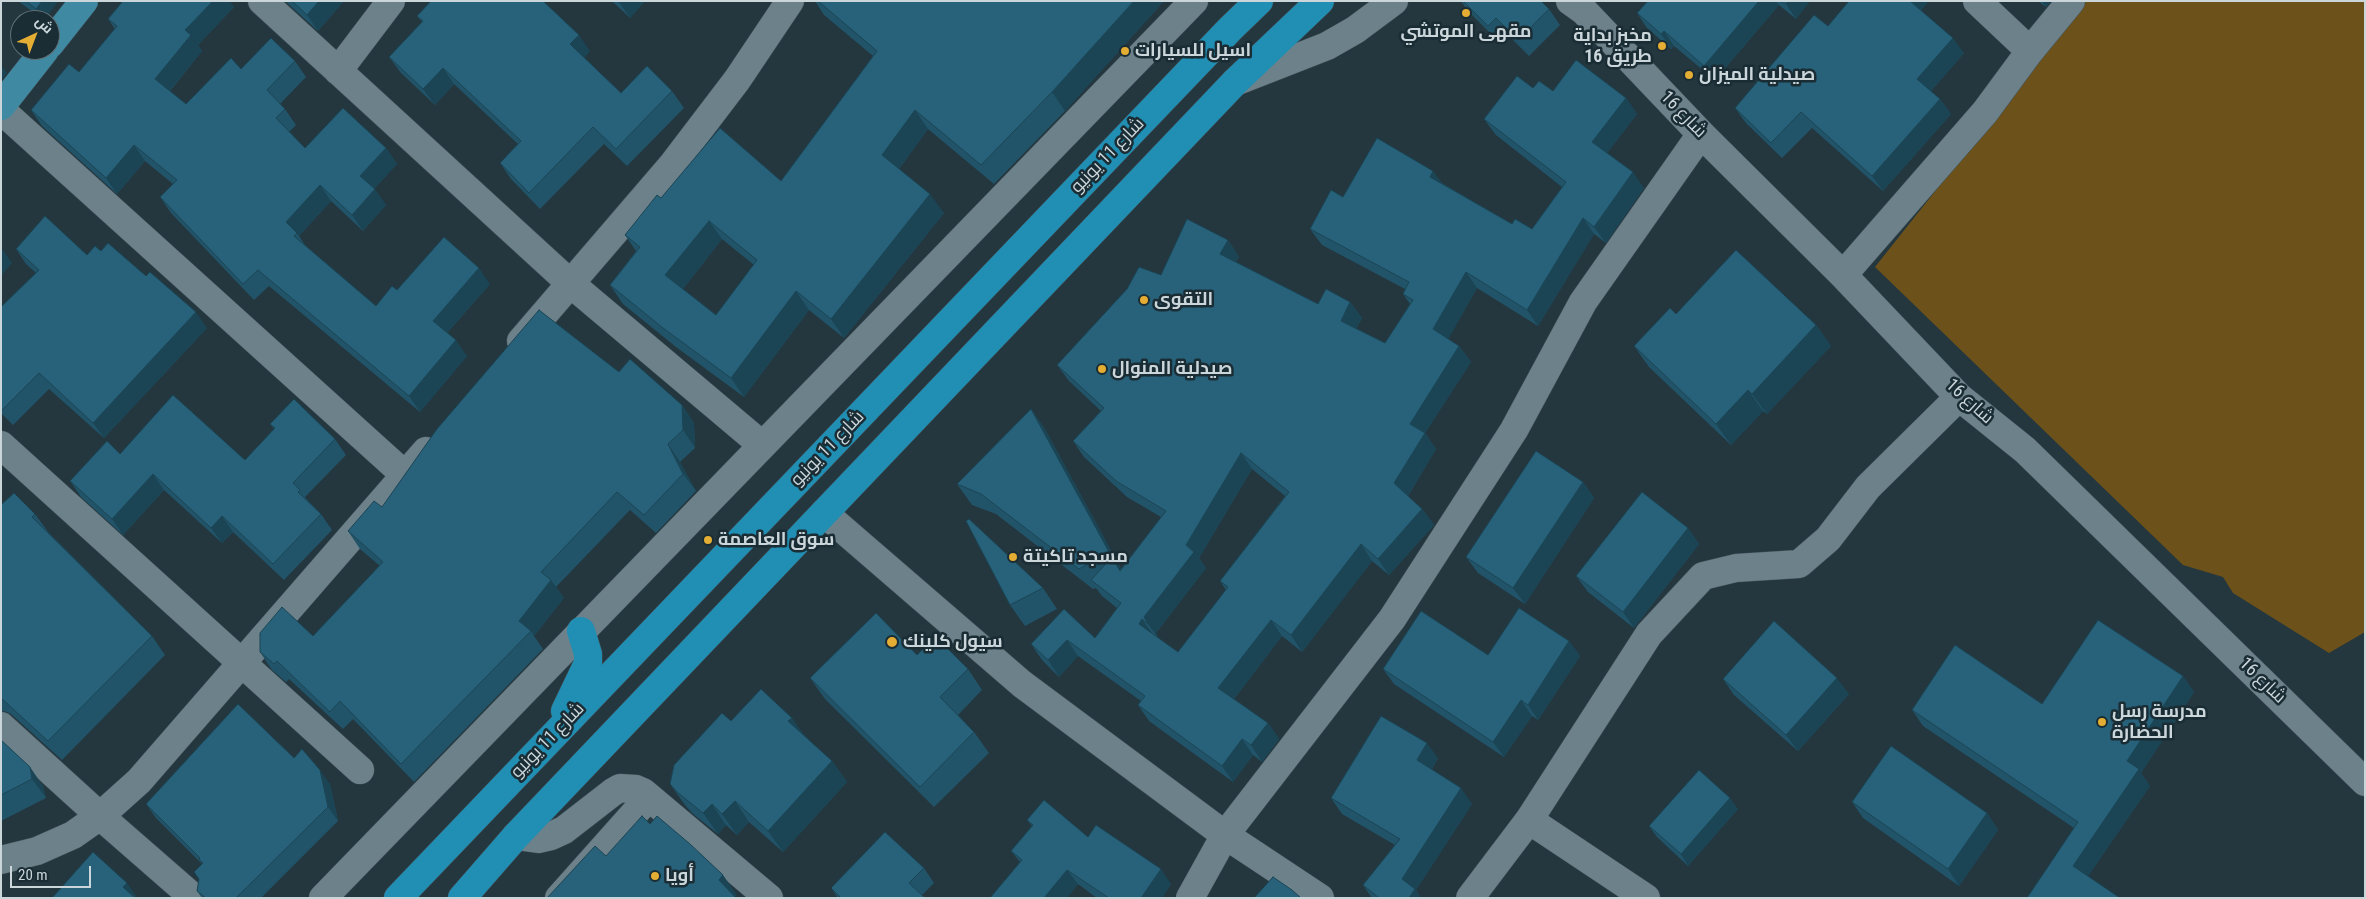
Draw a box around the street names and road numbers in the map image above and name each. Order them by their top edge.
street label: شارع 16 [1656,87,1710,143]
street label: شارع 11 يونيو [1067,114,1149,198]
street label: شارع 16 [1941,375,1997,429]
street label: شارع 11 يونيو [787,407,869,491]
street label: شارع 16 [2234,654,2290,708]
street label: شارع 11 يونيو [507,699,589,783]

